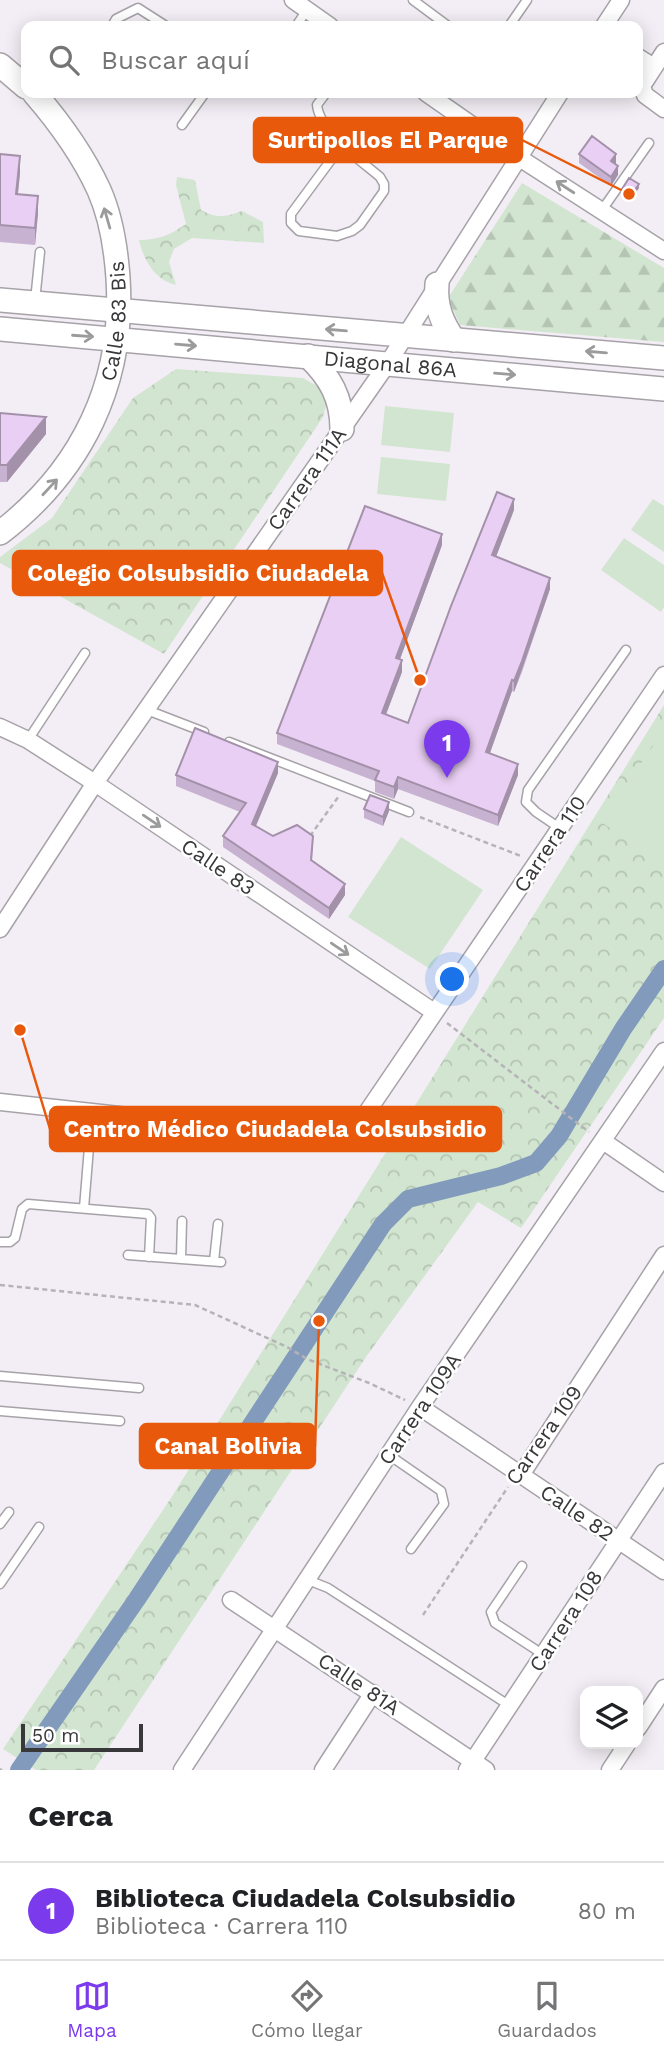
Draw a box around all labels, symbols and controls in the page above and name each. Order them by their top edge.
search box [21,21,643,98]
icon: search [45,41,83,79]
text: Buscar aquí [101,45,250,75]
callout: Surtipollos El Parque [254,118,522,162]
text: Surtipollos El Parque [268,127,508,154]
one-way arrow [556,180,576,194]
one-way arrow [100,207,113,229]
street label: Calle 83 Bis [95,260,131,384]
one-way arrow [325,323,348,336]
one-way arrow [71,330,94,343]
one-way arrow [174,339,196,352]
street label: Diagonal 86A [323,345,458,382]
one-way arrow [585,345,608,358]
one-way arrow [493,368,516,381]
street label: Carrera 111A [262,422,351,535]
one-way arrow [42,478,58,496]
callout: Colegio Colsubsidio Ciudadela [13,551,382,595]
text: Colegio Colsubsidio Ciudadela [27,560,369,587]
pin: 1 [424,720,470,778]
street label: Carrera 110 [508,791,591,897]
one-way arrow [142,814,161,828]
street label: Calle 83 [177,833,260,900]
one-way arrow [330,942,349,956]
your location [435,962,469,996]
callout: Centro Médico Ciudadela Colsubsidio [50,1107,501,1151]
text: Centro Médico Ciudadela Colsubsidio [63,1116,487,1143]
street label: Carrera 109A [373,1348,466,1469]
street label: Carrera 109 [500,1380,587,1489]
callout: Canal Bolivia [140,1424,315,1468]
text: Canal Bolivia [155,1433,302,1460]
street label: Calle 82 [536,1479,619,1546]
street label: Carrera 108 [524,1565,608,1676]
street label: Calle 81A [314,1647,405,1720]
map controls [580,1686,643,1749]
button: layers [580,1686,643,1749]
scale bar [21,1721,144,1753]
text: 50 m [32,1724,79,1747]
text: Cerca [28,1798,113,1833]
text: Biblioteca Ciudadela Colsubsidio [95,1883,515,1913]
text: 1 [46,1898,56,1925]
text: 80 m [578,1898,636,1925]
text: Biblioteca · Carrera 110 [95,1913,348,1940]
tab: Mapa [67,1977,117,2042]
tab: Cómo llegar [251,1977,363,2042]
tab: Guardados [497,1977,597,2042]

